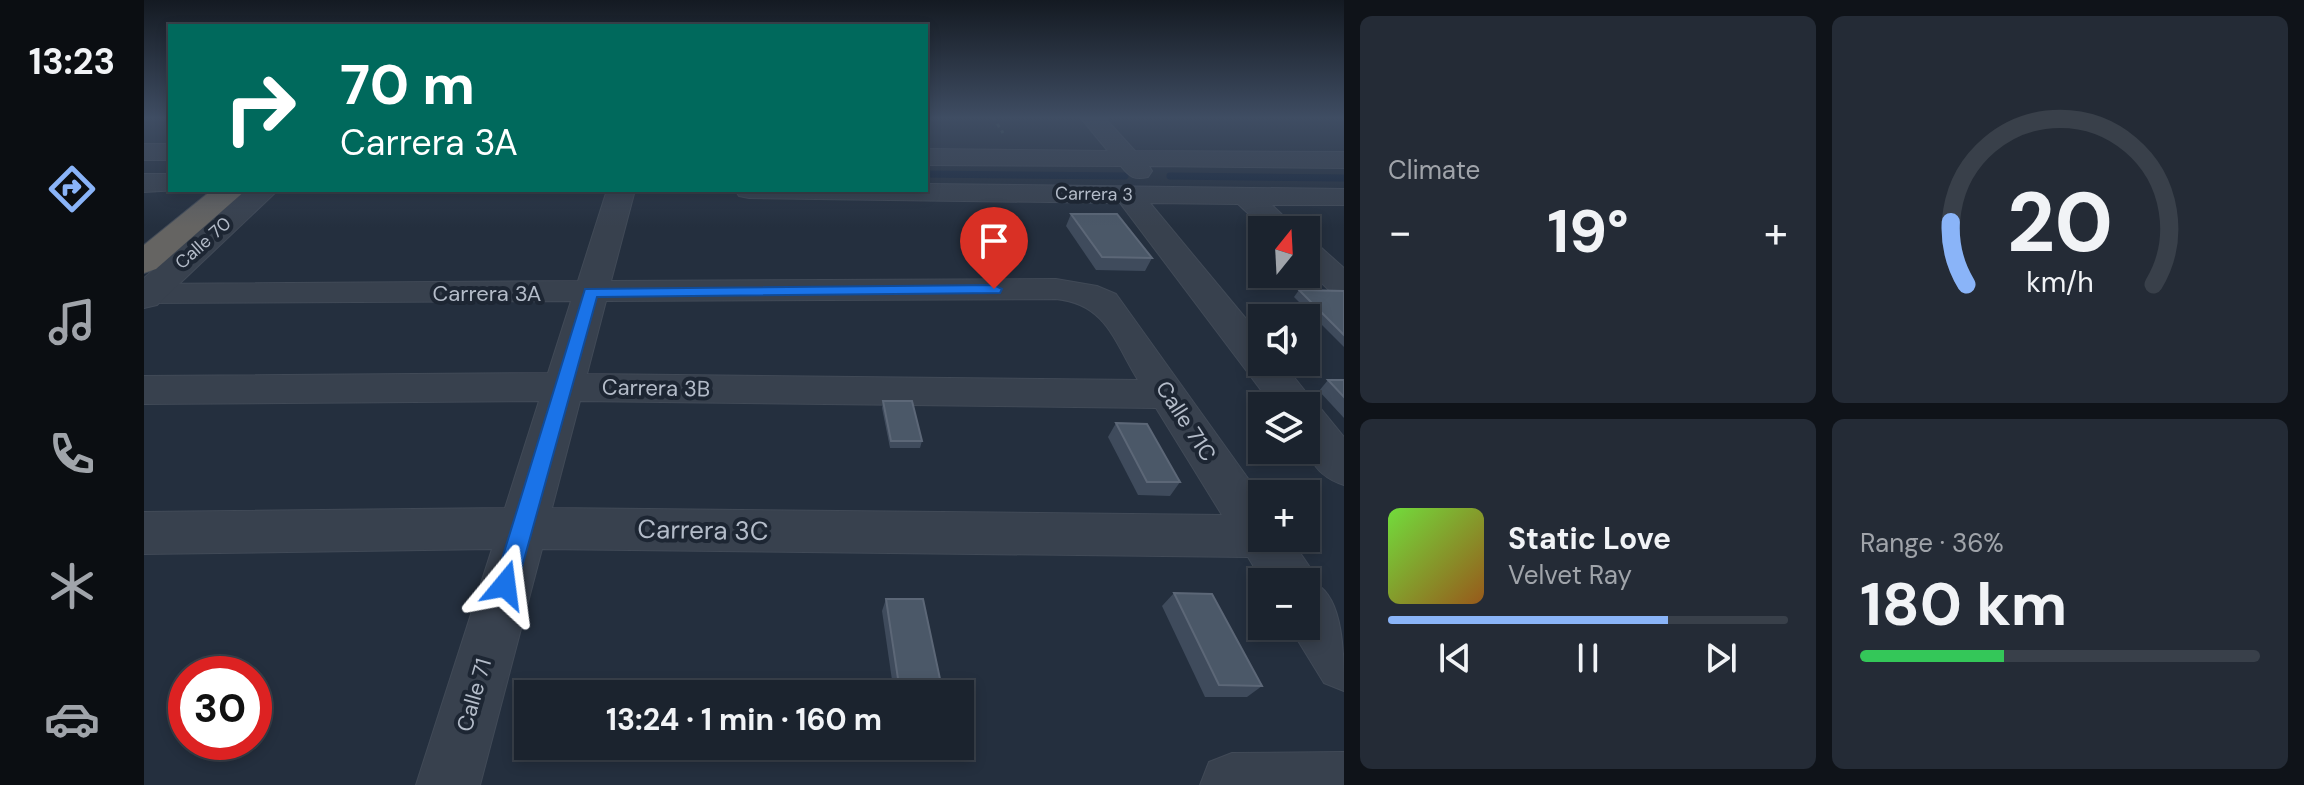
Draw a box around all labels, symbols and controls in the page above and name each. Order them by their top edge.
text: 13:23 [29,38,115,85]
text: 70 m [340,48,475,121]
icon: right [208,56,312,160]
text: Carrera 3A [340,119,518,166]
text: Climate [1388,153,1480,187]
icon: directions [44,161,100,217]
text: 20 [2007,168,2113,277]
street label: Carrera 3 [1055,181,1133,207]
text: 19° [1547,192,1629,271]
text: − [1388,203,1412,261]
text: + [1764,203,1788,261]
pin [960,207,1028,289]
street label: Calle 70 [170,212,236,274]
north arrow [1248,216,1320,288]
map controls [1248,216,1320,640]
icon: arrive [972,219,1016,263]
text: km/h [2026,264,2094,301]
street label: Carrera 3A [433,279,541,308]
icon: music [44,294,100,350]
button: sound [1248,304,1320,376]
street label: Carrera 3B [602,373,710,403]
street label: Calle 71C [1149,375,1223,467]
button: layers [1248,392,1320,464]
icon: phone [44,426,100,482]
button: + [1248,480,1320,552]
street label: Carrera 3C [637,512,769,548]
text: Static Love [1508,519,1671,558]
text: Range · 36% [1860,526,2004,560]
position arrow [463,543,547,627]
icon: climate [44,558,100,614]
text: Velvet Ray [1508,558,1632,592]
text: 180 km [1860,565,2067,644]
button: − [1248,568,1320,640]
icon: previous [1433,636,1477,680]
icon: pause [1566,636,1610,680]
icon: next [1699,636,1743,680]
street label: Calle 71 [450,655,498,735]
speed limit sign: 30 [168,656,272,760]
icon: car [44,691,100,747]
text: 13:24 · 1 min · 160 m [606,700,882,739]

